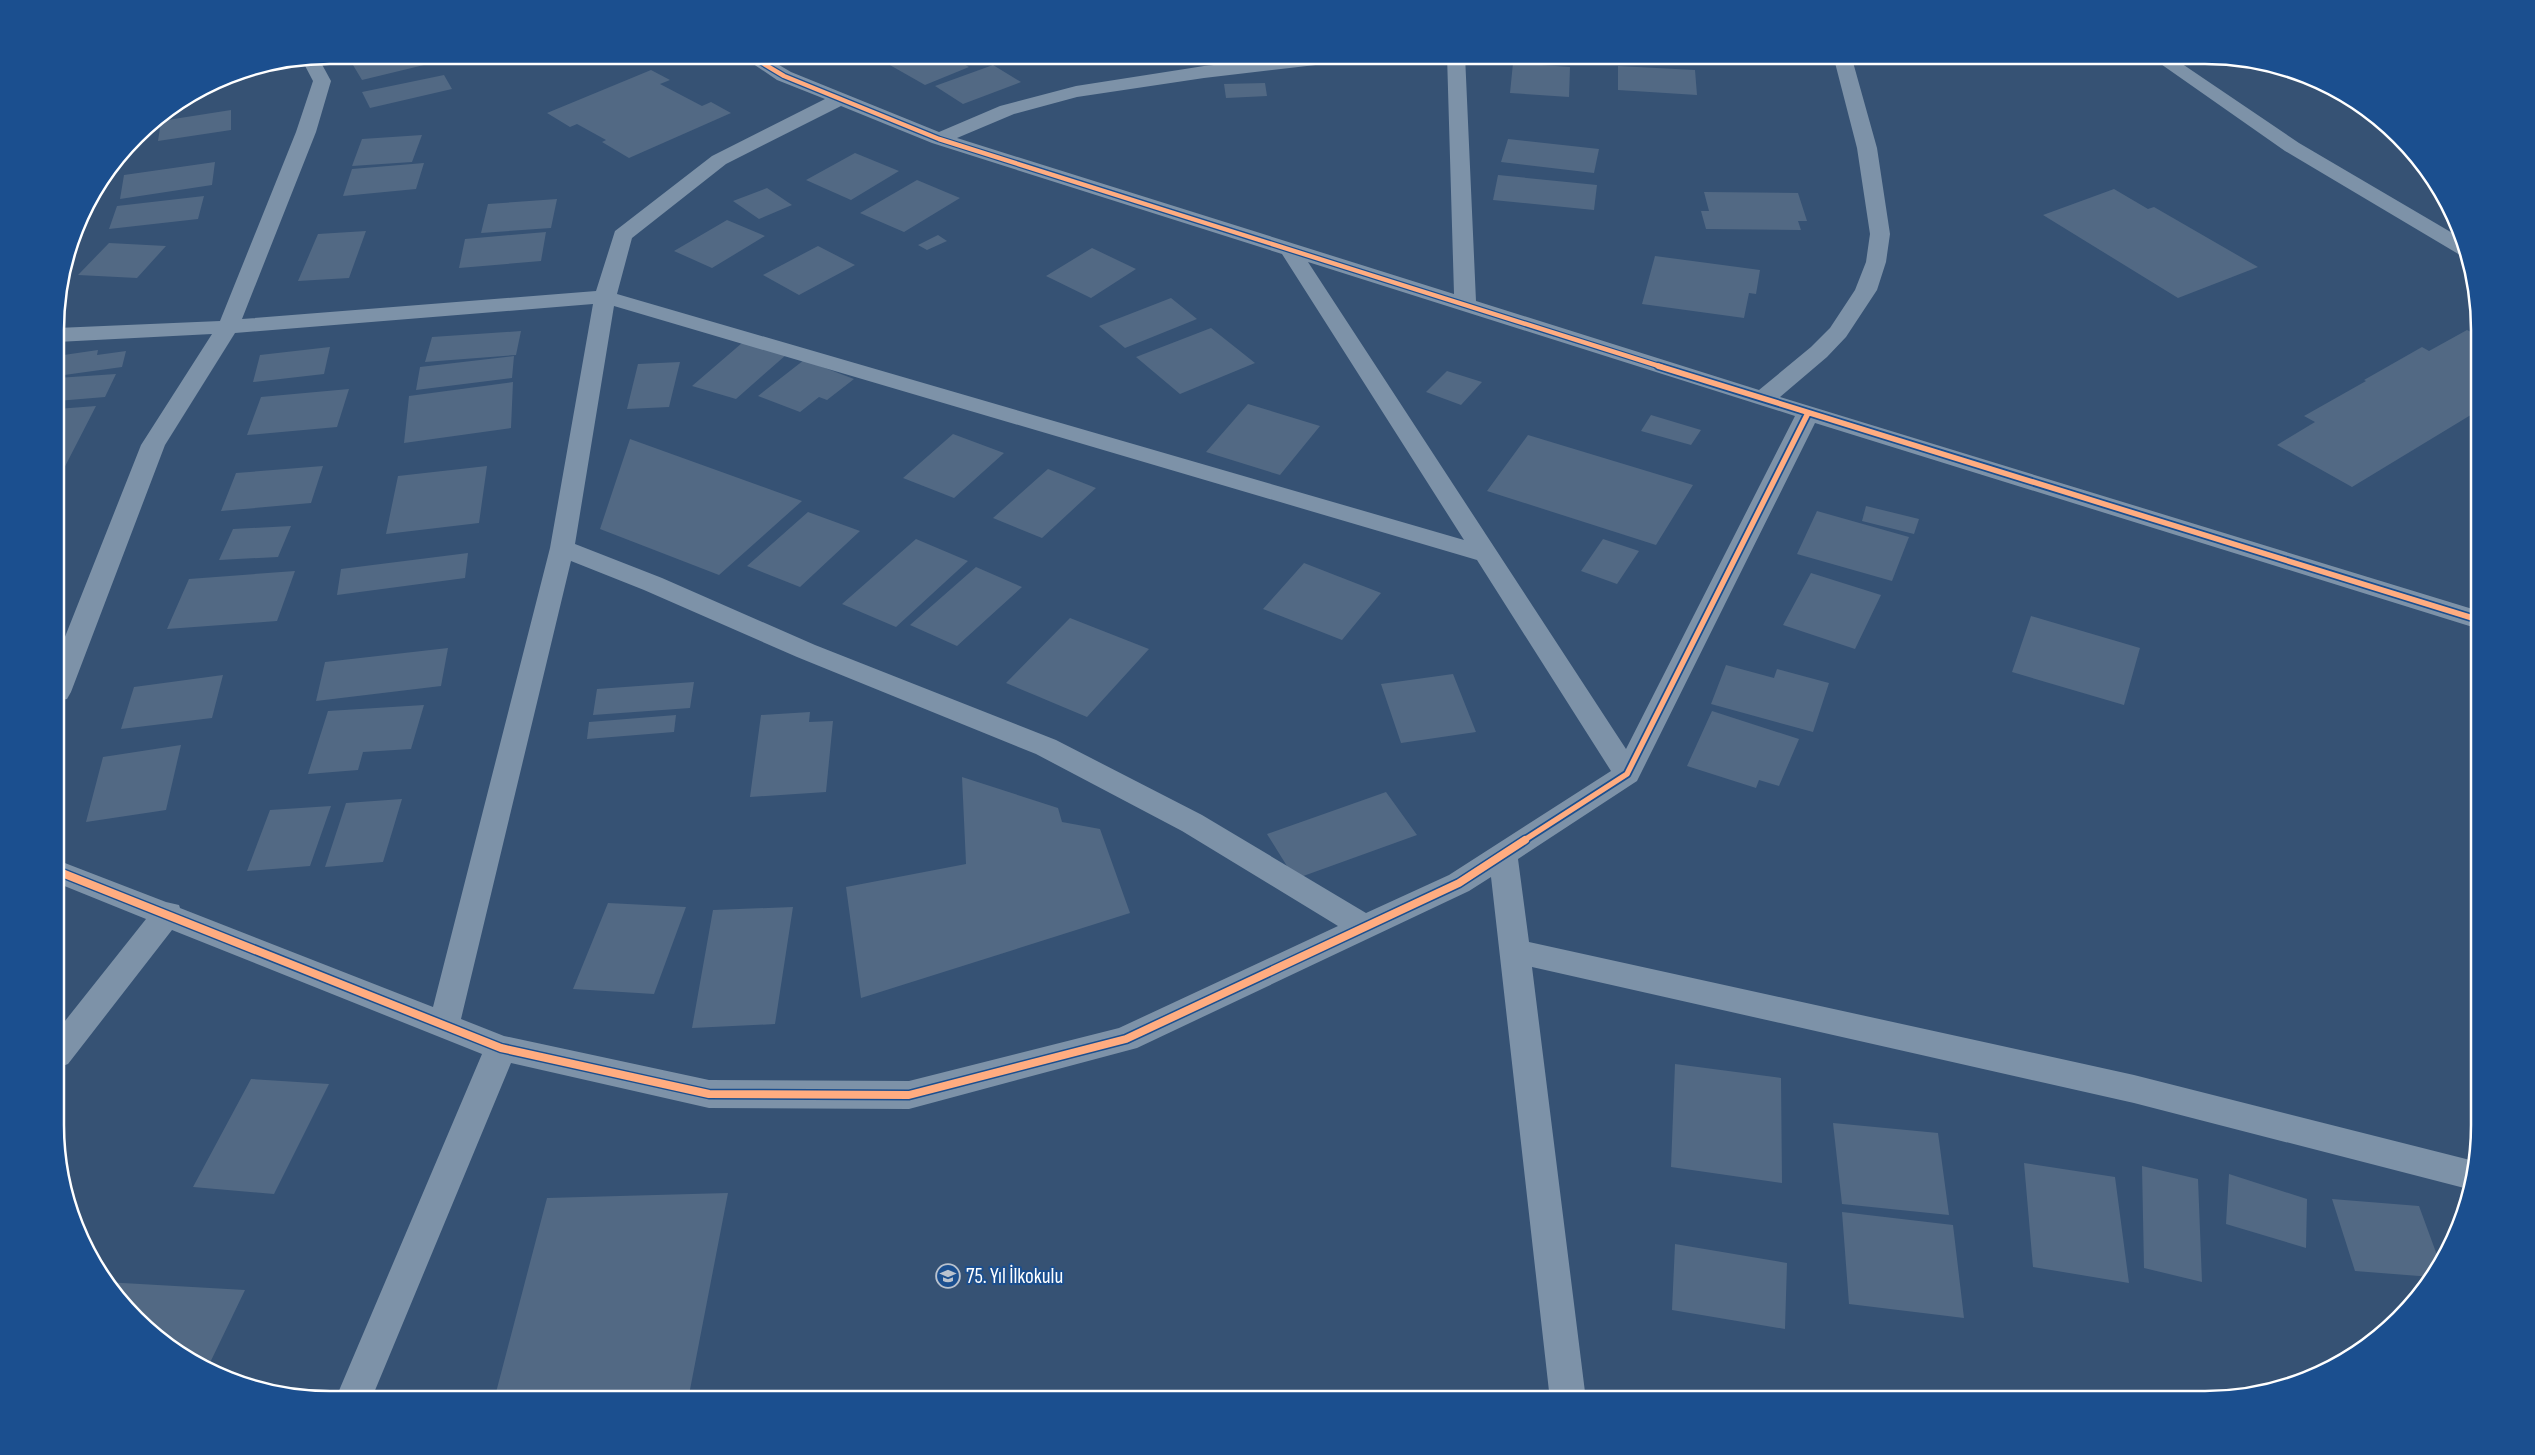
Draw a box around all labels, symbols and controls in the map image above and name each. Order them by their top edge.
school or university icon: 75. Yıl İlkokulu [935,1263,961,1289]
place label: 75. Yıl İlkokulu [966,1264,1063,1289]

